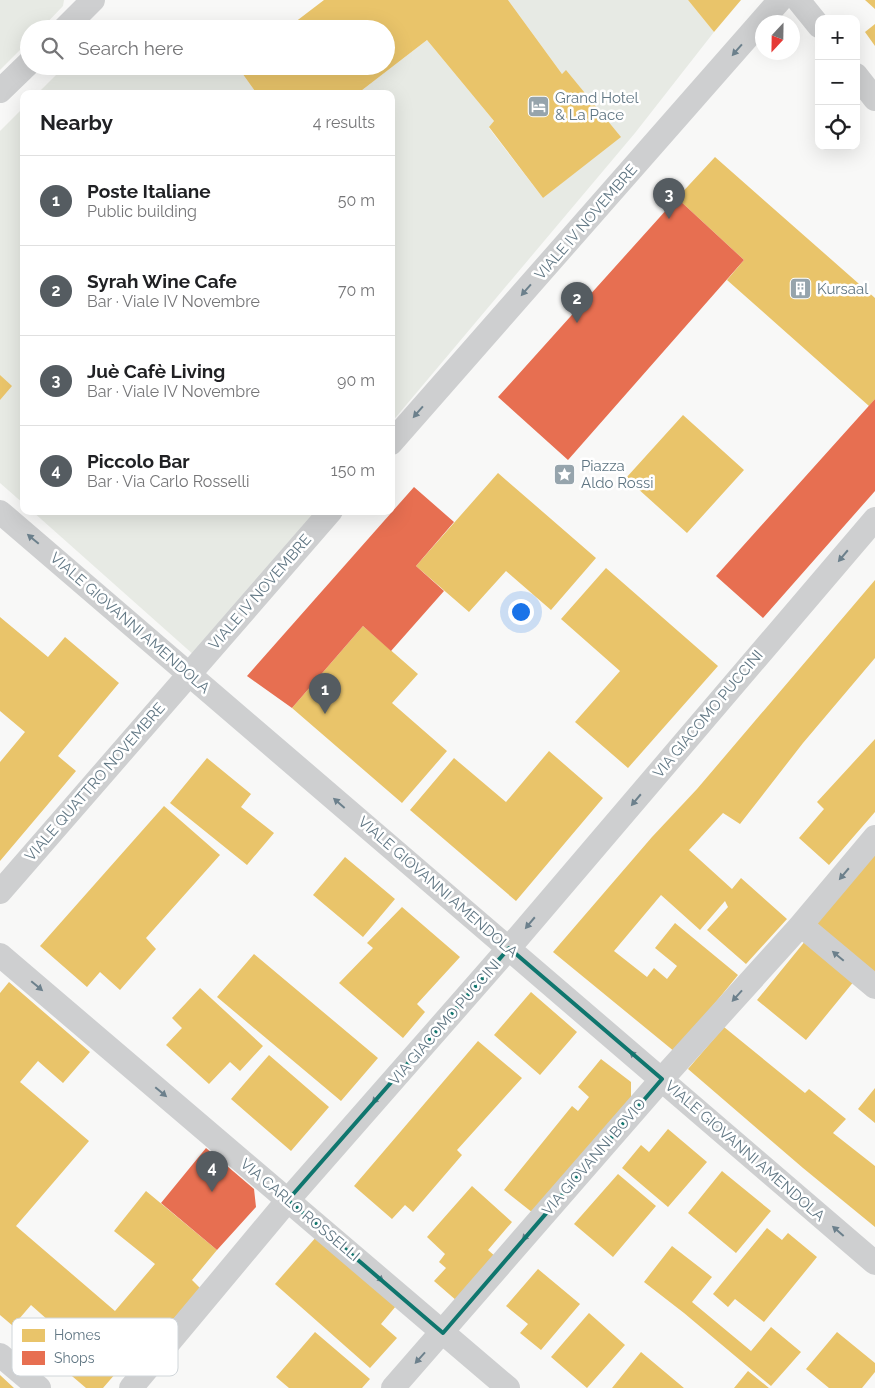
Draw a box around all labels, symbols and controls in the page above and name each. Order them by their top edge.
north arrow [755,15,800,60]
map controls [815,15,860,150]
button: + [815,15,860,60]
search box [20,20,395,75]
icon: search [38,34,66,62]
text: Search here [78,37,184,59]
one-way arrow [731,43,743,55]
button: − [815,60,860,105]
place label: Grand Hotel & La Pace [555,89,640,124]
hotel icon: Grand Hotel & La Pace [527,95,551,119]
button: locate [815,105,860,150]
text: Nearby [40,110,113,135]
text: 4 results [313,113,375,132]
street label: VIALE IV NOVEMBRE [531,161,641,283]
pin: 3 [653,178,685,219]
text: Poste Italiane [87,180,211,202]
text: 1 [52,191,60,210]
text: 50 m [338,191,375,210]
text: Public building [87,202,197,221]
text: Syrah Wine Cafe [87,270,237,292]
building icon: Kursaal [789,277,813,301]
place label: Kursaal [817,280,869,298]
text: 2 [51,281,61,300]
text: 70 m [338,281,375,300]
pin: 2 [561,282,593,323]
one-way arrow [520,284,531,297]
text: Bar · Viale IV Novembre [87,292,260,311]
text: Juè Cafè Living [87,360,225,382]
text: 3 [52,371,60,390]
text: 90 m [337,371,375,390]
text: Bar · Viale IV Novembre [87,382,260,401]
one-way arrow [413,406,424,419]
text: Piccolo Bar [87,450,190,472]
place label: Piazza Aldo Rossi [581,457,654,492]
text: 4 [51,461,61,480]
text: 150 m [331,461,375,480]
place icon: Piazza Aldo Rossi [553,463,577,487]
text: Bar · Via Carlo Rosselli [87,472,249,491]
street label: VIALE IV NOVEMBRE [205,531,315,653]
one-way arrow [26,534,39,545]
street label: VIALE GIOVANNI AMENDOLA [46,549,214,697]
one-way arrow [838,549,849,562]
your location [508,599,534,625]
street label: VIA GIACOMO PUCCINI [649,646,767,782]
pin: 1 [309,673,341,714]
street label: VIALE QUATTRO NOVEMBRE [21,699,169,865]
one-way arrow [630,793,641,806]
one-way arrow [333,797,346,808]
street label: VIALE GIOVANNI AMENDOLA [354,813,522,961]
one-way arrow [838,867,849,880]
one-way arrow [525,917,536,930]
one-way arrow [832,951,844,962]
street label: VIA GIACOMO PUCCINI [385,955,505,1089]
one-way arrow [30,981,43,992]
one-way arrow [731,990,742,1003]
one-way arrow [629,1051,642,1062]
street label: VIALE GIOVANNI AMENDOLA [661,1077,829,1225]
one-way arrow [154,1086,167,1097]
one-way arrow [372,1092,383,1105]
street label: VIA GIOVANNI BOVIO [538,1095,650,1219]
pin: 4 [196,1151,228,1192]
street label: VIA CARLO ROSSELLI [237,1155,363,1265]
one-way arrow [832,1226,844,1237]
one-way arrow [521,1229,533,1241]
one-way arrow [371,1271,384,1282]
legend [12,1318,178,1376]
text: Homes [54,1327,101,1343]
text: Shops [54,1350,95,1366]
one-way arrow [415,1352,426,1364]

